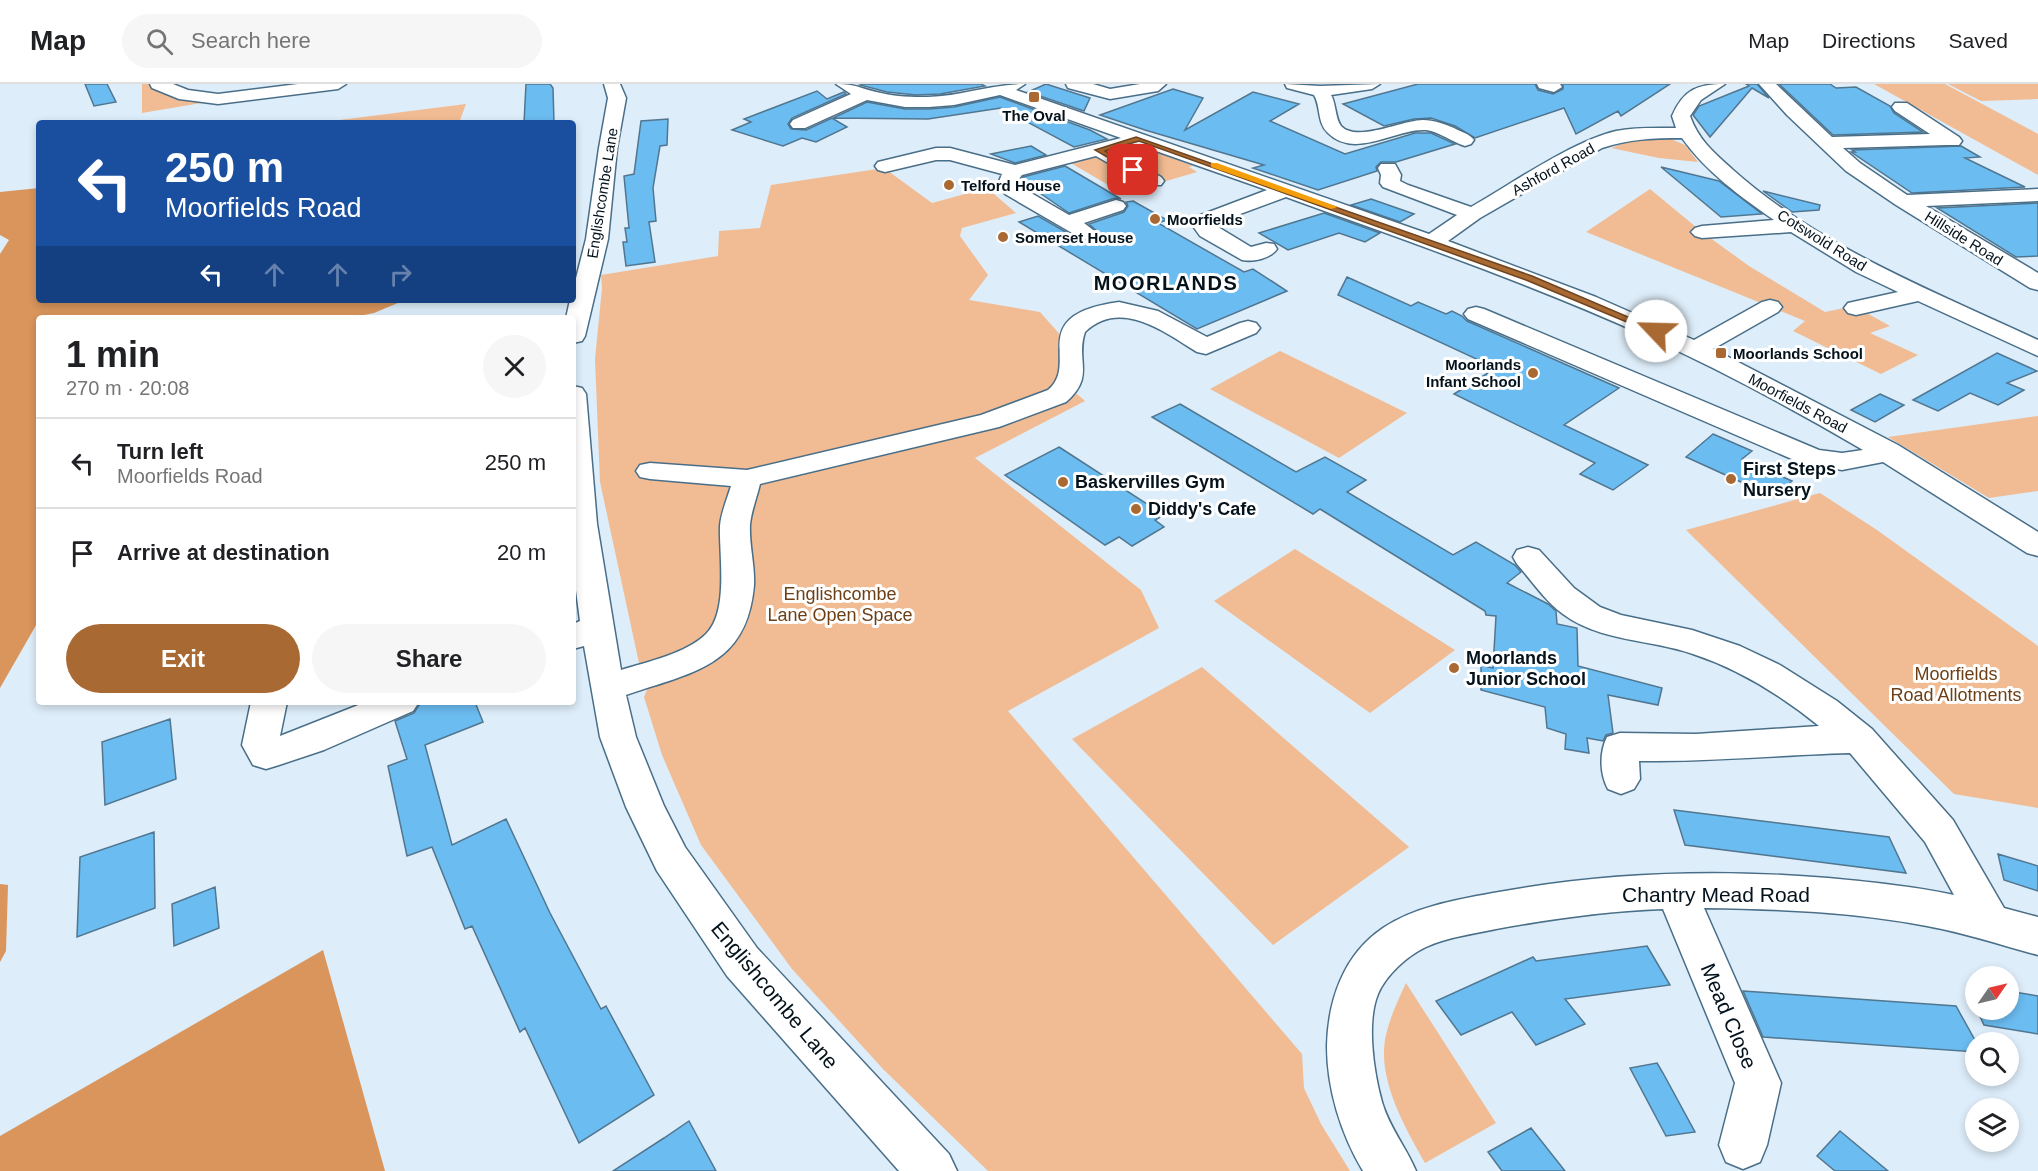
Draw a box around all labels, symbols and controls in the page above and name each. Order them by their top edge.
search box [122,14,542,68]
text: Map [30,25,86,56]
icon: search [143,25,176,58]
text: Search here [191,28,311,53]
text: Map [1748,29,1789,52]
text: Directions [1822,29,1915,52]
text: Saved [1948,29,2008,52]
marker: The Oval [1027,90,1041,104]
place label: The Oval [1002,107,1066,124]
street label: Englishcombe Lane [583,127,621,259]
street label: Ashford Road [1509,139,1597,199]
icon: left [66,144,144,222]
text: 250 m [165,144,284,191]
pin [1107,144,1158,195]
icon: arrive [1116,153,1149,186]
place label: Telford House [961,177,1061,194]
marker: Telford House [942,178,956,192]
text: Moorfields Road [165,193,362,223]
street label: Cotswold Road [1774,206,1870,274]
street label: Hillside Road [1922,207,2006,269]
place label: Moorfields [1167,211,1243,228]
marker: Moorfields [1148,212,1162,226]
place label: Somerset House [1015,229,1133,246]
marker: Somerset House [996,230,1010,244]
icon: left [195,258,228,291]
icon: ahead [258,258,291,291]
icon: ahead [321,258,354,291]
icon: right [384,258,417,291]
district label: MOORLANDS [1094,272,1238,294]
position arrow [1624,299,1688,363]
text: 1 min [66,334,160,375]
button: close [483,335,546,398]
place label: Moorlands School [1733,345,1863,362]
marker: Moorlands School [1714,346,1728,360]
place label: Moorlands Infant School [1426,356,1521,390]
marker: Moorlands Infant School [1526,366,1540,380]
street label: Moorfields Road [1746,370,1850,436]
text: 270 m · 20:08 [66,377,189,399]
text: Turn left [117,439,203,464]
icon: left [66,447,99,480]
text: 250 m [485,450,546,475]
place label: First Steps Nursery [1743,459,1836,500]
text: Moorfields Road [117,465,263,487]
place label: Baskervilles Gym [1075,472,1225,492]
marker: First Steps Nursery [1724,472,1738,486]
marker: Baskervilles Gym [1056,475,1070,489]
place label: Diddy's Cafe [1148,499,1256,519]
marker: Diddy's Cafe [1129,502,1143,516]
icon: arrive [66,537,99,570]
text: Arrive at destination [117,540,330,565]
text: 20 m [497,540,546,565]
park label: Englishcombe Lane Open Space [767,584,913,625]
button: Exit [66,624,300,693]
button: Share [312,624,546,693]
place label: Moorlands Junior School [1466,648,1586,689]
marker: Moorlands Junior School [1447,661,1461,675]
park label: Moorfields Road Allotments [1890,664,2022,705]
street label: Chantry Mead Road [1622,883,1810,906]
street label: Englishcombe Lane [707,917,843,1073]
street label: Mead Close [1697,960,1761,1072]
north arrow [1965,966,2019,1020]
map controls [1965,966,2019,1152]
button: search [1965,1032,2019,1086]
button: layers [1965,1098,2019,1152]

